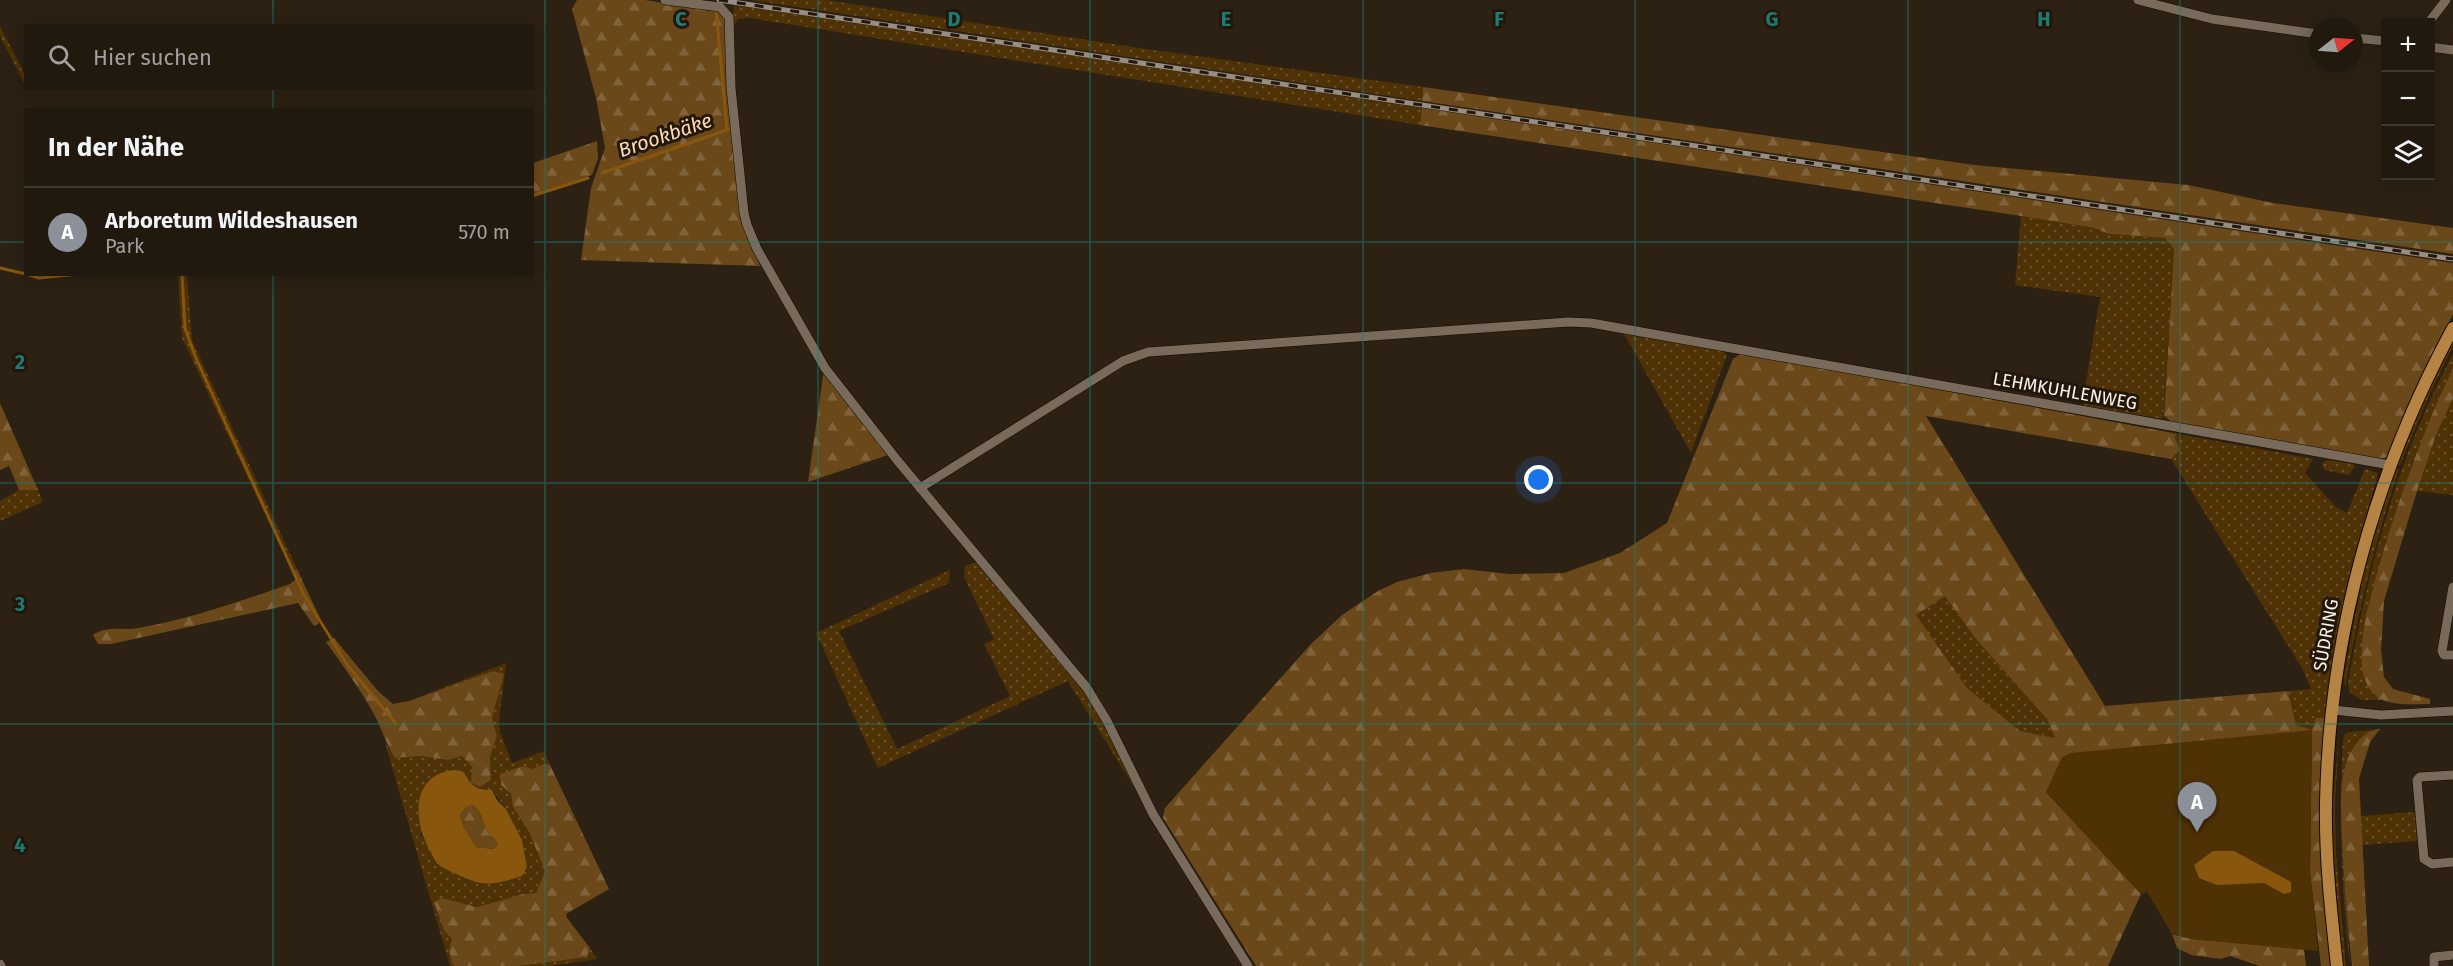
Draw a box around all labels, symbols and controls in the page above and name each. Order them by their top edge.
text: C [675,7,687,31]
text: D [947,7,961,31]
text: E [1221,7,1231,31]
text: F [1494,7,1504,31]
text: G [1766,7,1778,31]
text: H [2037,7,2051,31]
north arrow [2309,18,2363,72]
map controls [2381,18,2435,180]
button: + [2381,18,2435,72]
search box [24,24,534,90]
icon: search [45,41,78,74]
text: Hier suchen [93,44,212,71]
button: − [2381,72,2435,126]
water label: Brookbäke [615,108,715,162]
button: layers [2381,126,2435,180]
text: In der Nähe [48,132,184,163]
text: Arboretum Wildeshausen [105,207,358,234]
text: A [62,220,73,244]
text: 570 m [458,220,510,244]
text: Park [105,234,144,258]
text: 2 [15,350,25,374]
street label: LEHMKUHLENWEG [1991,367,2139,415]
your location [1524,465,1553,494]
text: 3 [14,592,25,616]
street label: SÜDRING [2309,597,2343,673]
pin: A [2178,782,2216,832]
text: 4 [14,833,26,857]

